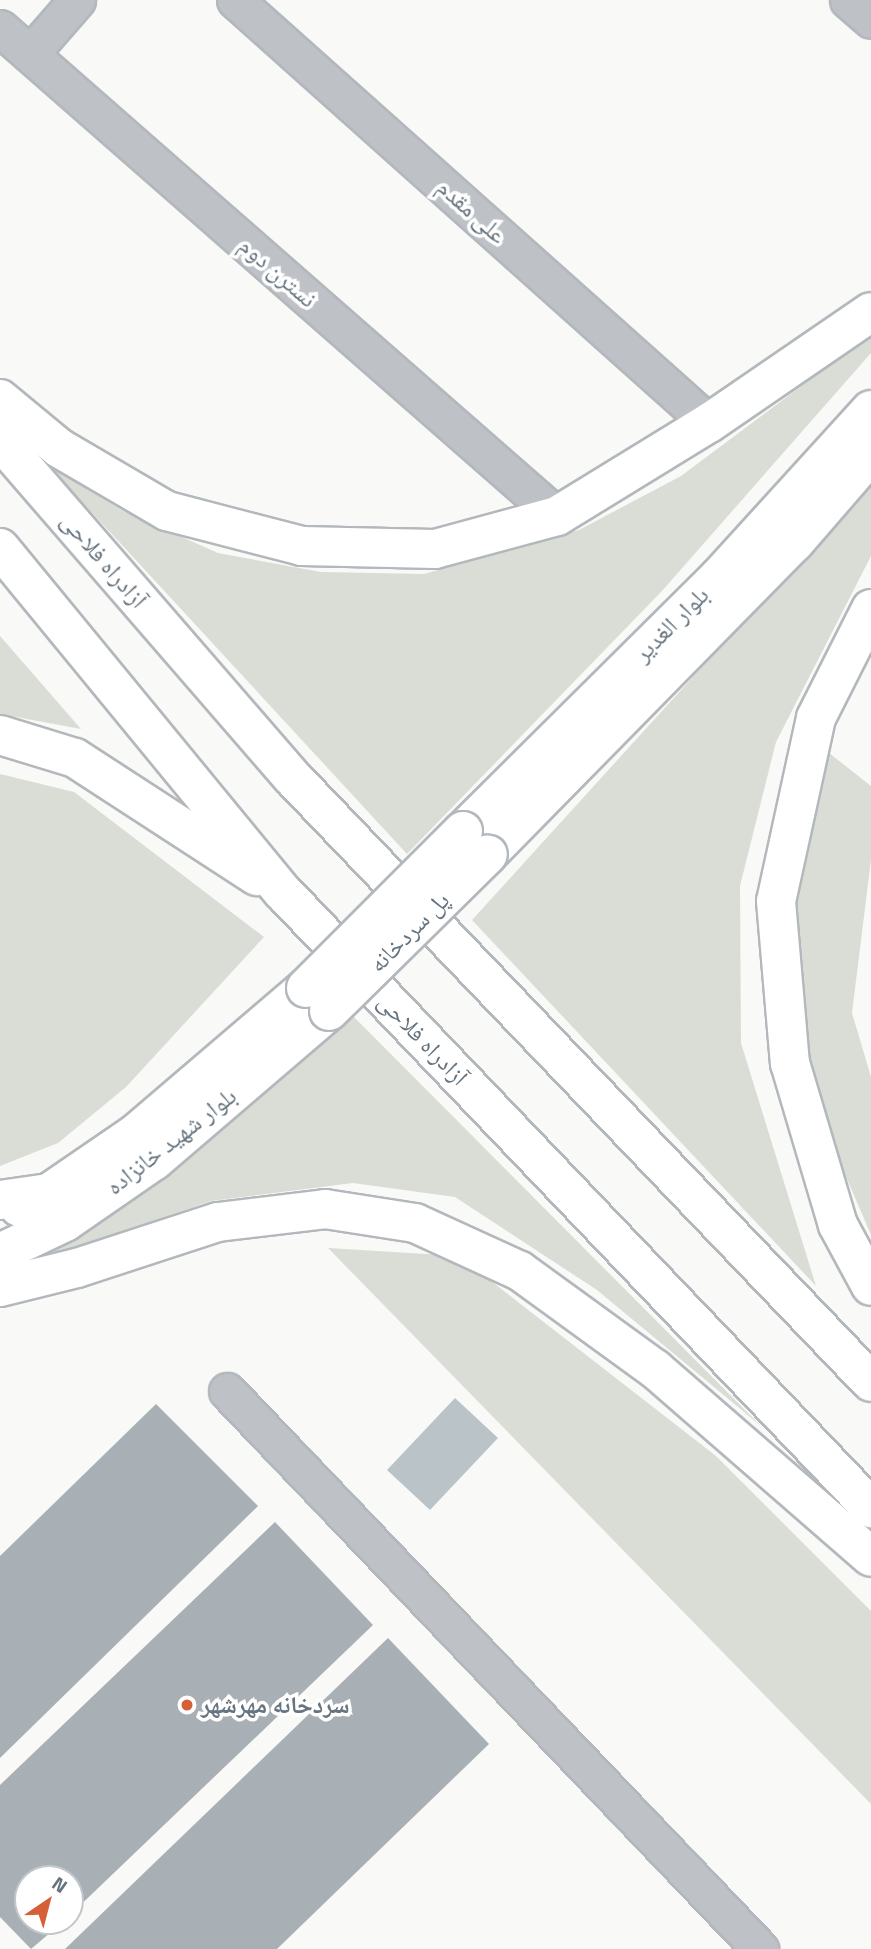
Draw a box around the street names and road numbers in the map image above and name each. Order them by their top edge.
street label: علی مقدم [431,172,513,250]
street label: نسترن دوم [233,231,323,313]
street label: آزادراه فلاحی [55,506,153,614]
street label: بلوار الغدیر [628,581,714,667]
street label: پل سردخانه [363,886,455,978]
street label: آزادراه فلاحی [372,987,474,1091]
street label: بلوار شهید خانزاده [100,1081,242,1201]

